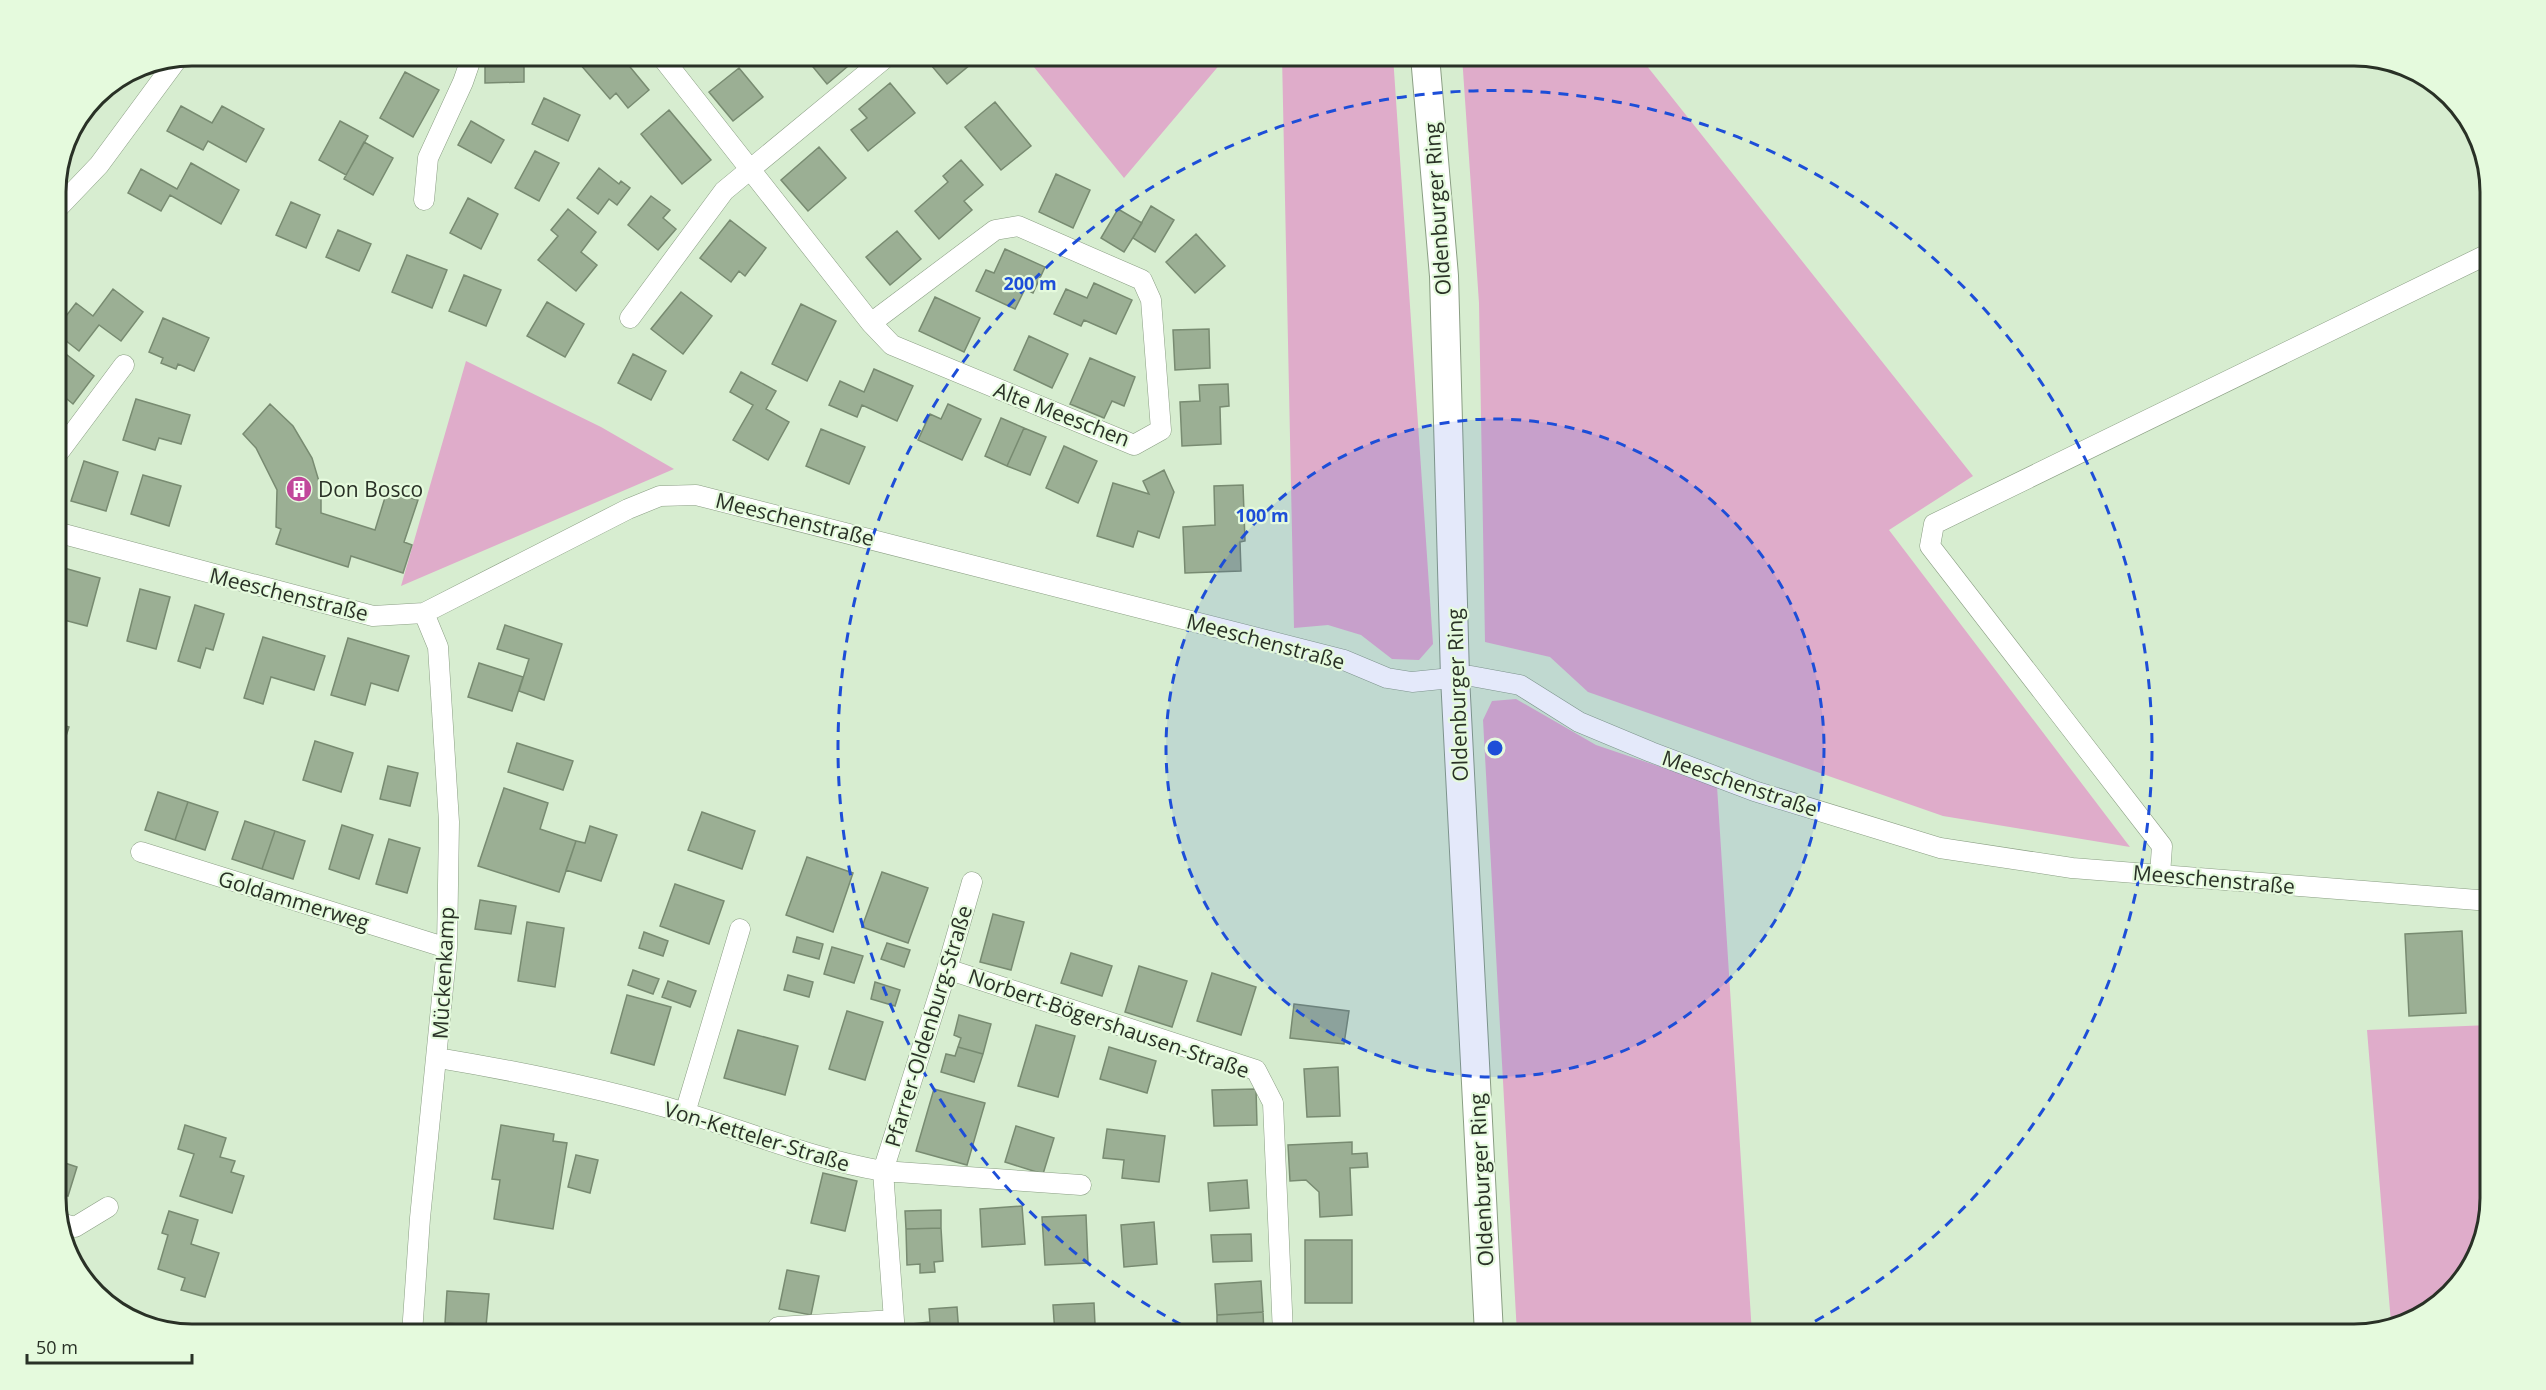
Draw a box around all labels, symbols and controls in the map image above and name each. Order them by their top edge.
street label: Oldenburger Ring [1417,122,1457,296]
text: 200 m [1003,271,1057,295]
street label: Alte Meeschen [990,375,1134,453]
building icon: Don Bosco [284,474,314,504]
place label: Don Bosco [318,475,423,503]
street label: Meeschenstraße [713,486,877,552]
text: 100 m [1235,503,1289,527]
street label: Meeschenstraße [207,561,371,627]
street label: Meeschenstraße [1184,606,1348,676]
street label: Oldenburger Ring [1440,608,1474,782]
centre of rings [1485,738,1505,758]
street label: Meeschenstraße [1659,743,1821,823]
street label: Meeschenstraße [2132,858,2296,900]
street label: Goldammerweg [215,864,373,936]
street label: Pfarrer-Oldenburg-Straße [878,902,978,1150]
street label: Mückenkamp [426,906,460,1040]
street label: Norbert-Bögershausen-Straße [965,962,1253,1084]
street label: Oldenburger Ring [1462,1093,1500,1267]
street label: Von-Ketteler-Straße [661,1094,853,1178]
scale bar [27,1327,192,1365]
text: 50 m [36,1335,78,1359]

